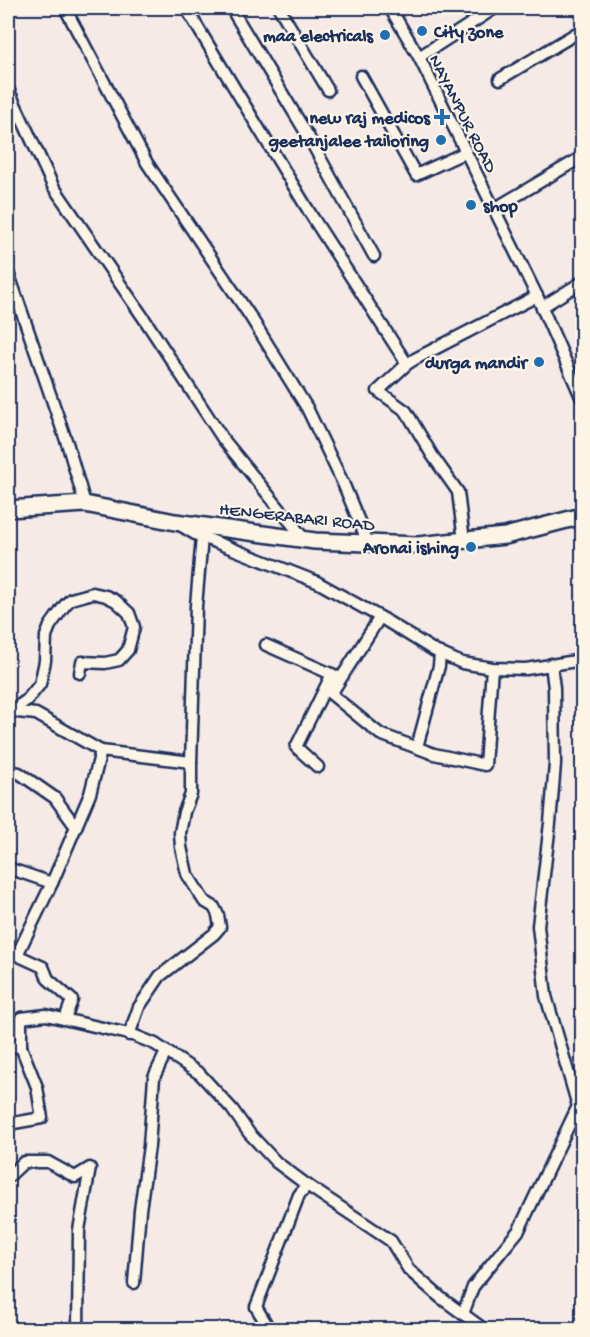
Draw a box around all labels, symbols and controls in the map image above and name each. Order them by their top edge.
place label: City zone [433,23,504,44]
marker: City zone [415,24,429,38]
place label: maa electricals [263,27,374,48]
marker: maa electricals [378,28,392,42]
street label: NAYANPUR ROAD [423,52,501,177]
place label: new raj medicos [309,109,431,130]
marker: new raj medicos [435,110,449,124]
place label: geetanjalee tailoring [268,132,429,153]
marker: geetanjalee tailoring [434,133,448,147]
place label: shop [483,197,518,218]
marker: shop [464,198,478,212]
place label: durga mandir [425,354,530,375]
marker: durga mandir [532,355,546,369]
street label: HENGERABARI ROAD [218,500,376,537]
place label: Aronai ishing [362,539,459,560]
marker: Aronai ishing [464,540,478,554]

